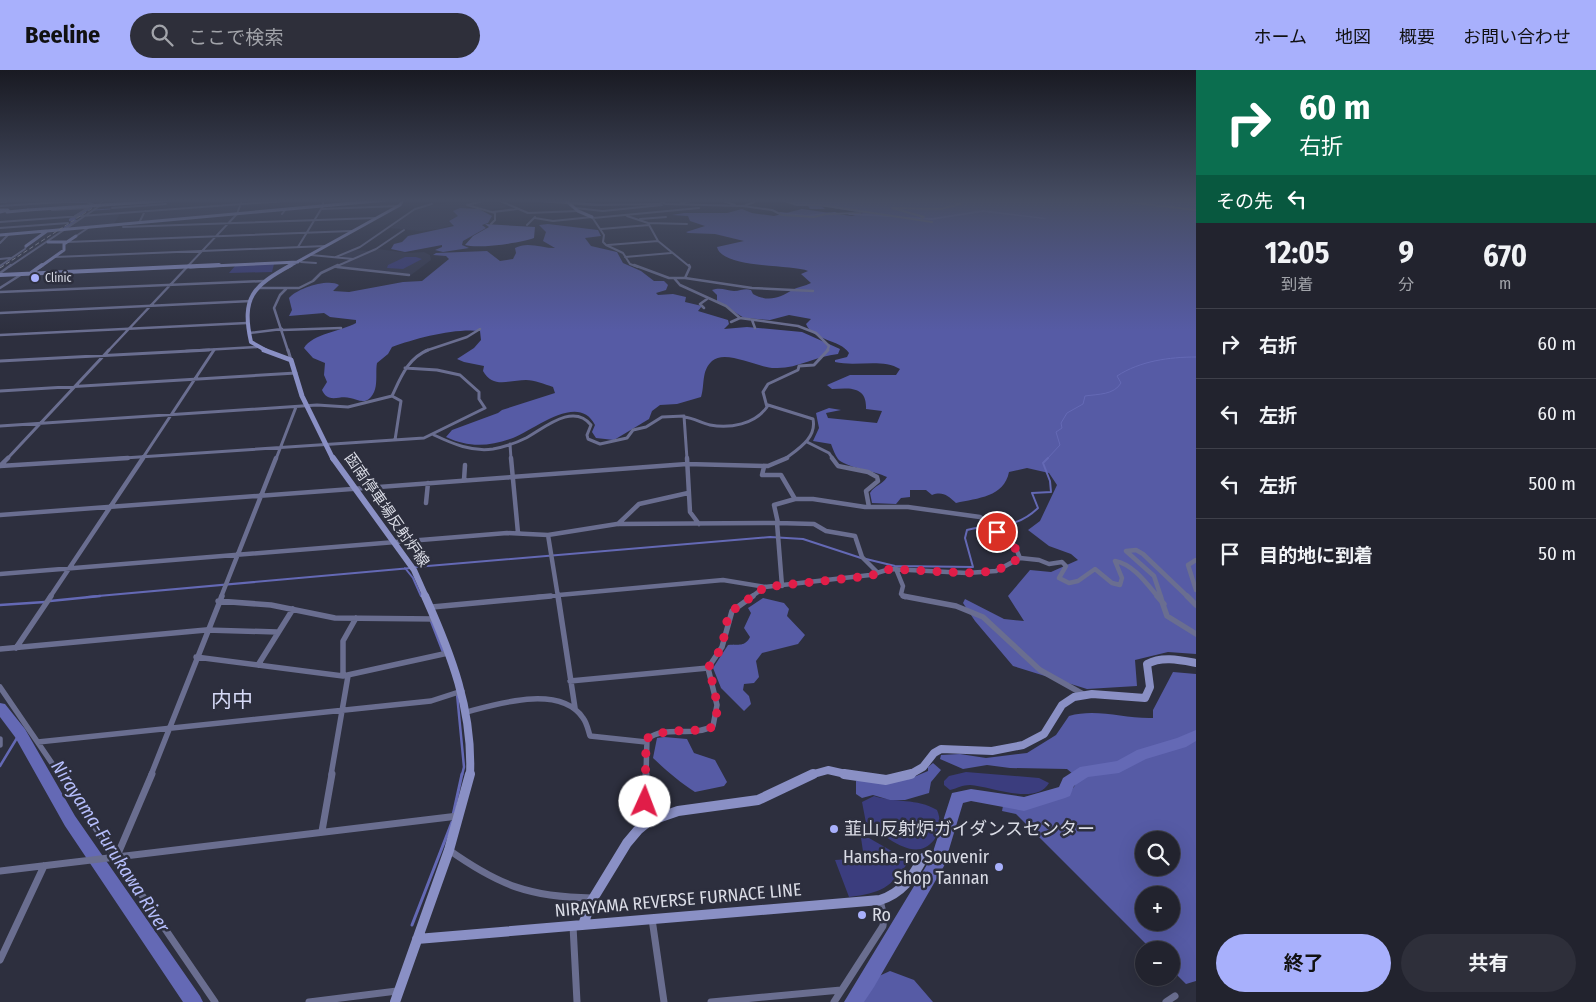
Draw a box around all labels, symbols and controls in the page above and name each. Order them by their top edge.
search box [130,13,480,58]
text: Beeline [25,21,100,49]
icon: search [148,21,176,49]
text: ここで検索 [188,26,283,49]
text: ホーム [1254,26,1307,48]
text: 地図 [1335,26,1371,48]
text: 概要 [1399,26,1435,48]
text: お問い合わせ [1463,26,1571,48]
text: 60 m [1299,86,1370,128]
icon: right [1216,90,1281,155]
text: 右折 [1299,133,1343,160]
icon: left [1283,185,1311,213]
text: その先 [1216,190,1273,213]
text: 12:05 [1265,235,1329,271]
text: 9 [1399,235,1414,271]
text: 670 [1483,238,1527,274]
place label: Clinic [45,271,72,285]
marker: Clinic [29,272,41,284]
text: m [1499,274,1511,293]
text: 到着 [1281,275,1313,294]
text: 分 [1398,275,1414,294]
icon: right [1216,330,1244,358]
text: 60 m [1538,332,1576,355]
text: 右折 [1259,334,1297,357]
icon: left [1216,400,1244,428]
text: 60 m [1538,402,1576,425]
text: 左折 [1259,404,1297,427]
street label: 函南停車場反射炉線 [341,450,433,570]
icon: left [1216,470,1244,498]
text: 500 m [1528,472,1576,495]
text: 左折 [1259,474,1297,497]
pin [976,511,1018,553]
icon: arrive [983,518,1011,546]
icon: arrive [1216,540,1244,568]
text: 50 m [1538,542,1576,565]
text: 目的地に到着 [1259,544,1373,567]
district label: 内中 [211,687,253,713]
water label: Nirayama-Furukawa River [46,756,176,938]
position arrow [618,775,670,827]
place label: 韮山反射炉ガイダンスセンター [844,818,1095,840]
marker: 韮山反射炉ガイダンスセンター [828,823,840,835]
map controls [1135,831,1180,986]
button: search [1135,831,1180,876]
place label: Hansha-ro Souvenir Shop Tannan [843,846,990,889]
marker: Hansha-ro Souvenir Shop Tannan [993,861,1005,873]
street label: NIRAYAMA REVERSE FURNACE LINE [554,878,802,922]
button: + [1135,886,1180,931]
place label: Ro [872,904,891,926]
marker: Ro [856,909,868,921]
button: 終了 [1216,934,1391,992]
button: 共有 [1401,934,1576,992]
button: − [1135,941,1180,986]

